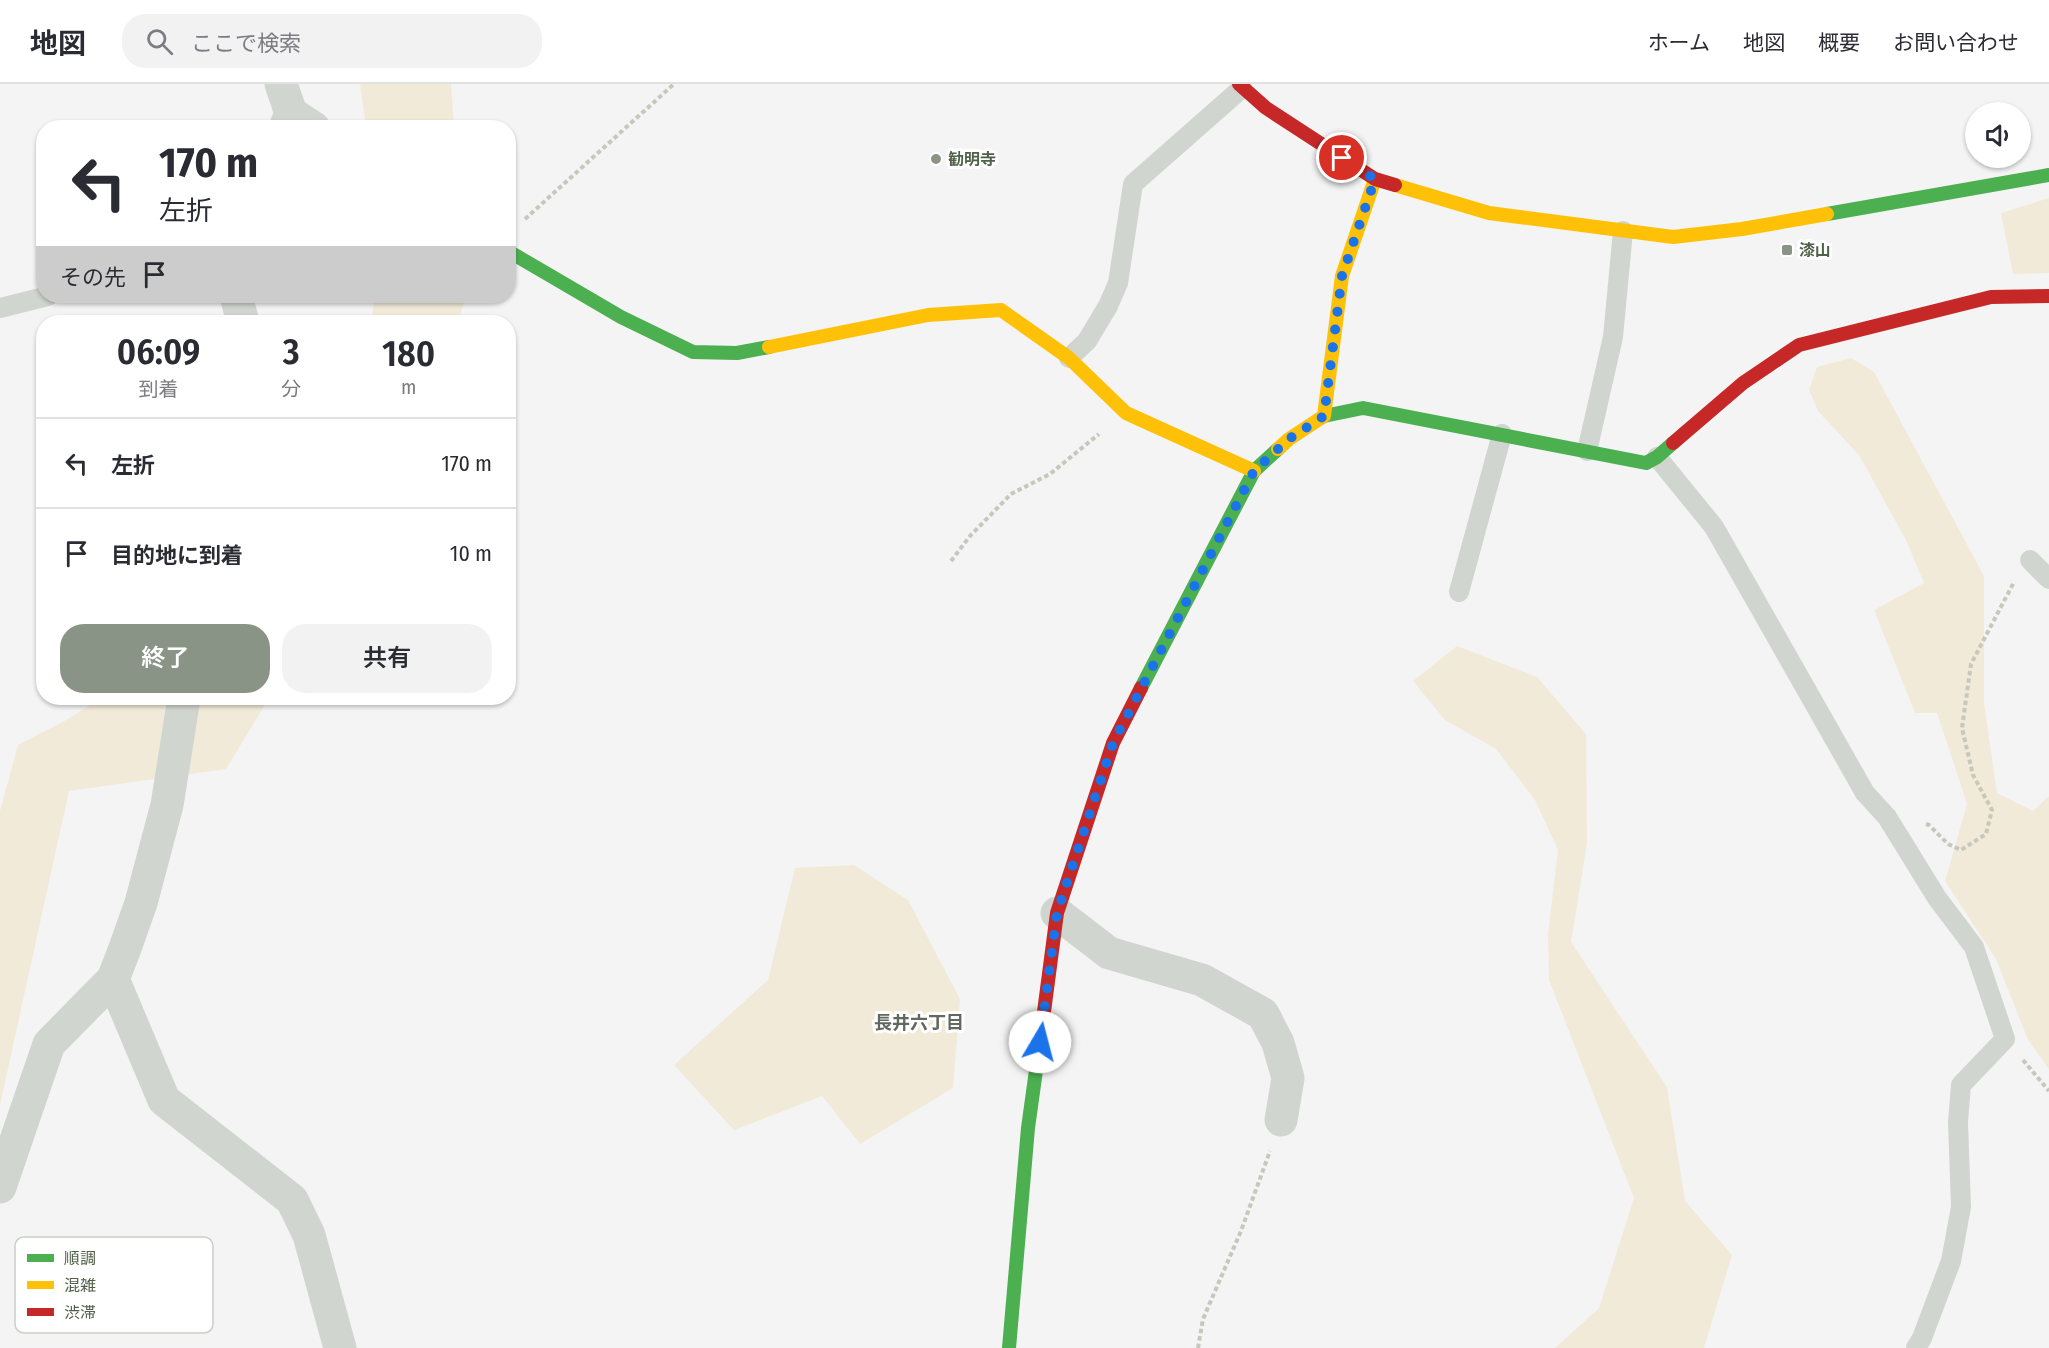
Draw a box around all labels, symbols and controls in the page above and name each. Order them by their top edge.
search box [122,14,542,68]
icon: search [143,25,176,58]
text: 地図 [30,27,86,60]
text: ここで検索 [191,30,301,57]
text: ホーム [1648,30,1710,56]
text: 地図 [1743,30,1785,56]
text: 概要 [1818,30,1860,56]
text: お問い合わせ [1893,30,2019,56]
map controls [1965,102,2031,168]
button: sound [1965,102,2031,168]
pin [1316,132,1367,183]
text: 170 m [159,138,258,188]
icon: arrive [1325,141,1358,174]
icon: left [60,144,138,222]
place label: 勧明寺 [948,150,996,169]
marker: 勧明寺 [929,152,943,166]
text: 左折 [159,195,213,227]
place label: 漆山 [1799,241,1831,260]
marker: 漆山 [1780,243,1794,257]
icon: arrive [138,258,171,291]
text: その先 [60,264,126,291]
text: 06:09 [117,330,200,374]
text: 3 [283,330,300,374]
text: 180 [382,332,435,376]
text: m [401,375,416,399]
text: 到着 [139,377,179,401]
text: 分 [281,377,301,401]
icon: left [60,447,93,480]
text: 170 m [441,450,492,477]
text: 左折 [111,452,155,479]
icon: arrive [60,537,93,570]
text: 10 m [450,540,492,567]
text: 目的地に到着 [111,542,243,569]
button: 終了 [60,624,270,693]
button: 共有 [282,624,492,693]
position arrow [1008,1010,1072,1074]
district label: 長井六丁目 [874,1012,964,1034]
legend [15,1237,213,1333]
text: 順調 [64,1249,96,1268]
text: 混雑 [64,1276,96,1295]
text: 渋滞 [64,1303,96,1322]

